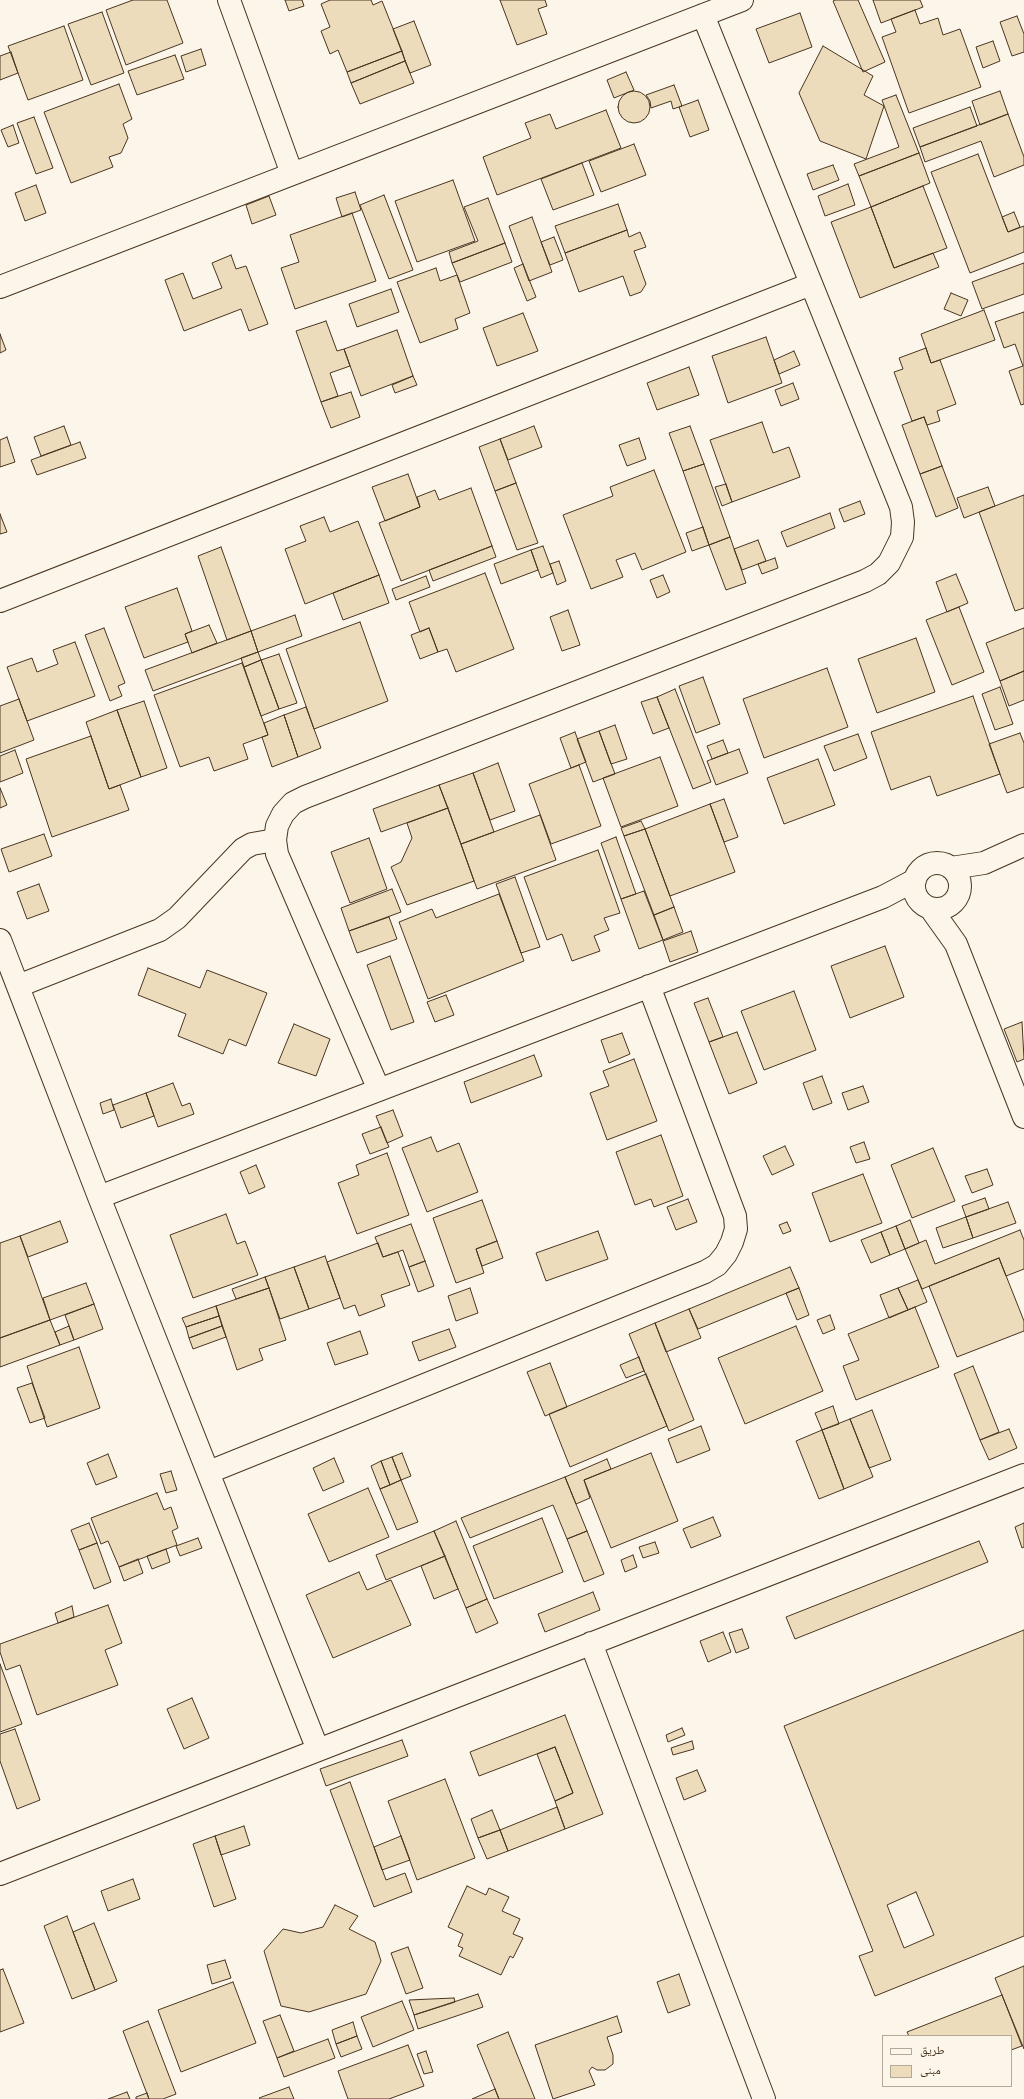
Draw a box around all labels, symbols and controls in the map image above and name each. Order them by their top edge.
legend [882,2035,1012,2087]
text: طريق [920,2043,945,2057]
text: مبنى [920,2063,941,2077]

